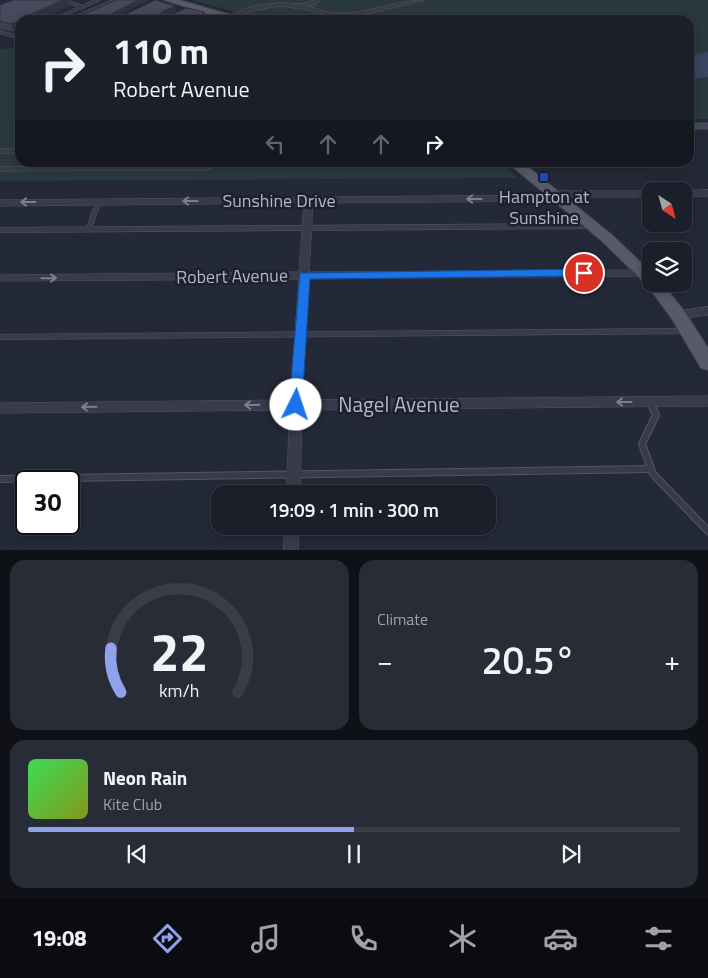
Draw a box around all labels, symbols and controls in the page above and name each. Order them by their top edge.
text: 110 m [113,24,209,78]
icon: right [30,35,95,100]
text: Robert Avenue [113,72,250,106]
icon: left [261,130,289,158]
icon: ahead [314,130,342,158]
icon: ahead [367,130,395,158]
icon: right [420,130,448,158]
marker: Hampton at Sunshine [538,171,550,183]
north arrow [642,182,692,232]
map controls [642,182,692,292]
place label: Hampton at Sunshine [499,183,590,231]
street label: Sunshine Drive [222,187,336,214]
one-way arrow [466,194,482,204]
one-way arrow [183,196,199,206]
one-way arrow [20,197,36,207]
button: layers [642,242,692,292]
pin [563,252,605,294]
icon: arrive [570,259,598,287]
street label: Robert Avenue [176,262,288,290]
one-way arrow [40,273,56,283]
position arrow [269,378,321,430]
street label: Nagel Avenue [338,388,460,420]
one-way arrow [617,397,633,407]
one-way arrow [244,400,260,410]
one-way arrow [82,402,98,412]
speed limit sign: 30 [15,470,80,535]
text: 19:09 · 1 min · 300 m [268,495,439,524]
text: Climate [377,607,428,631]
text: 22 [150,612,209,691]
text: 20.5° [481,631,576,689]
text: − [377,639,393,682]
text: + [664,639,680,682]
text: km/h [159,677,200,704]
text: Neon Rain [103,763,187,792]
text: Kite Club [103,792,162,816]
icon: previous [123,840,151,868]
icon: pause [340,840,368,868]
icon: next [557,840,585,868]
text: 19:08 [32,921,87,955]
icon: directions [150,921,185,956]
icon: music [248,921,283,956]
icon: phone [346,921,381,956]
icon: climate [445,921,480,956]
icon: car [543,921,578,956]
icon: filters [641,921,676,956]

